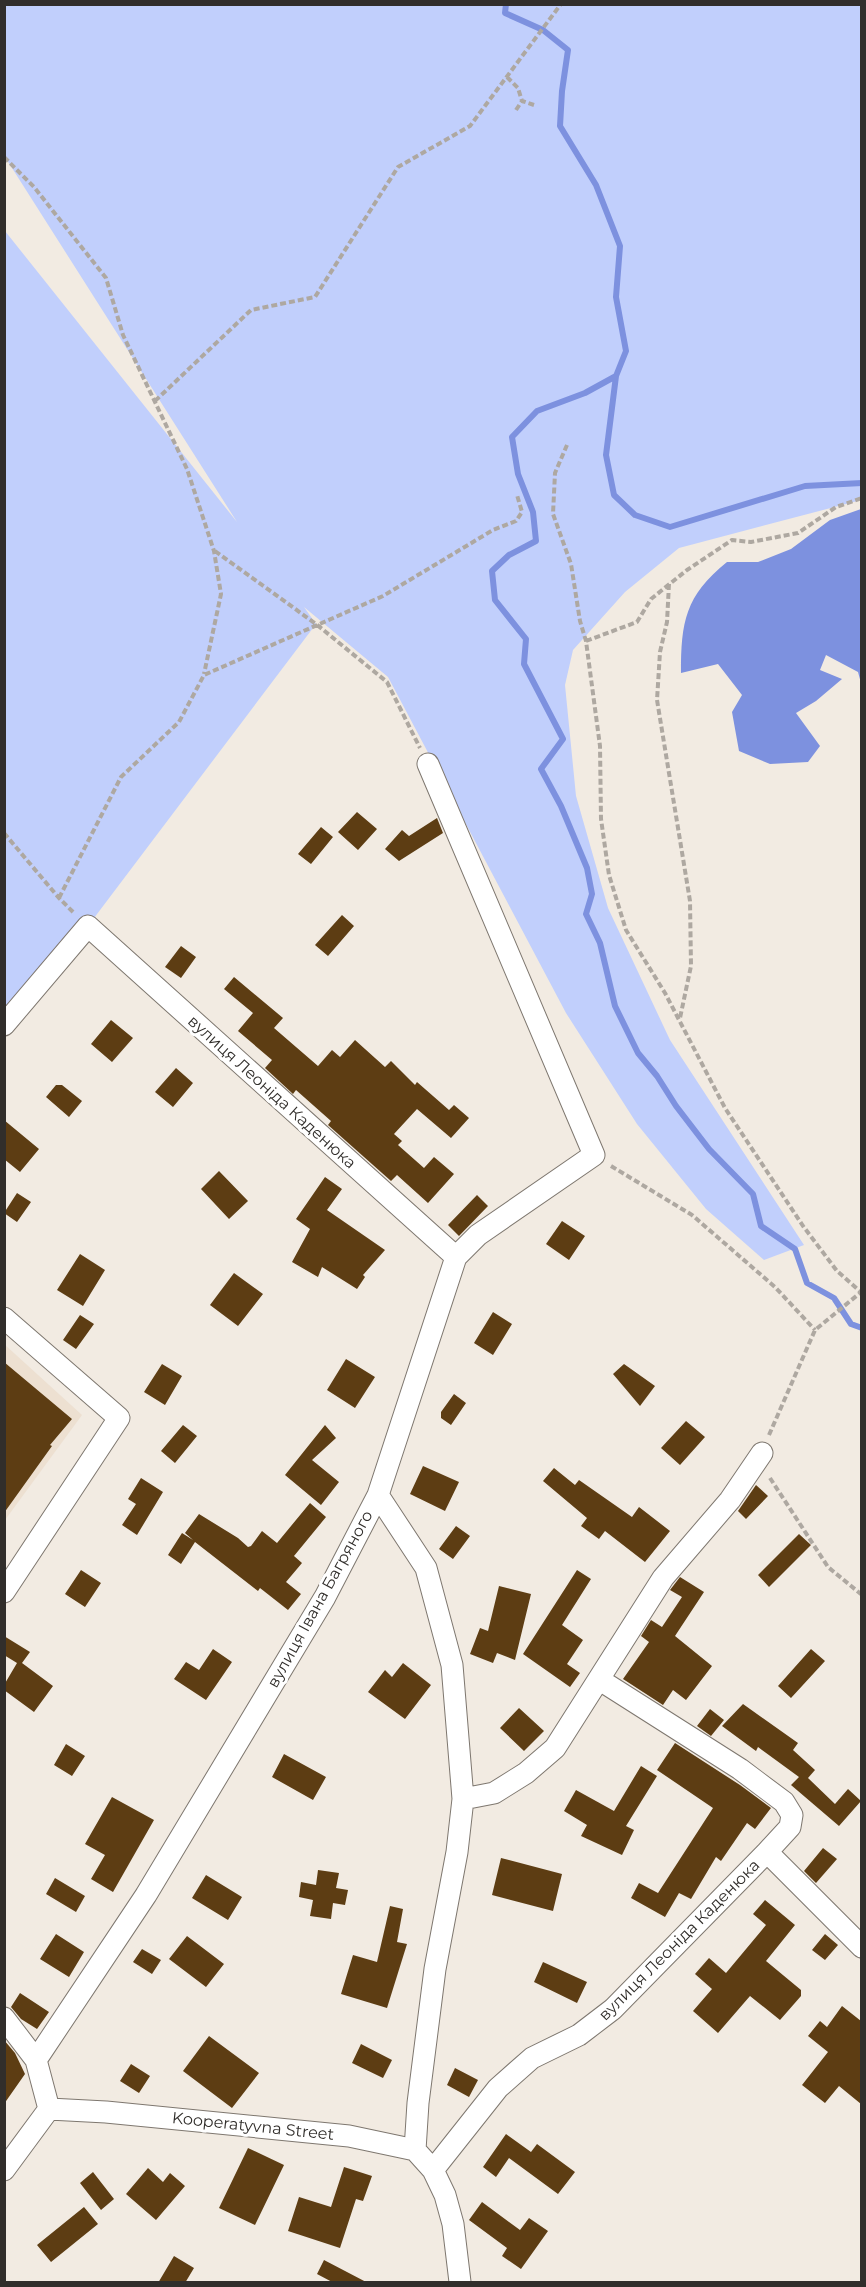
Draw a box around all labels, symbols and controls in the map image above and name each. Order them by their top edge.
street label: вулиця Леоніда Каденюка [184,1011,360,1173]
street label: вулиця Івана Багряного [263,1507,377,1691]
street label: вулиця Леоніда Каденюка [595,1856,763,2024]
street label: Kooperatyvna Street [171,2108,335,2144]

